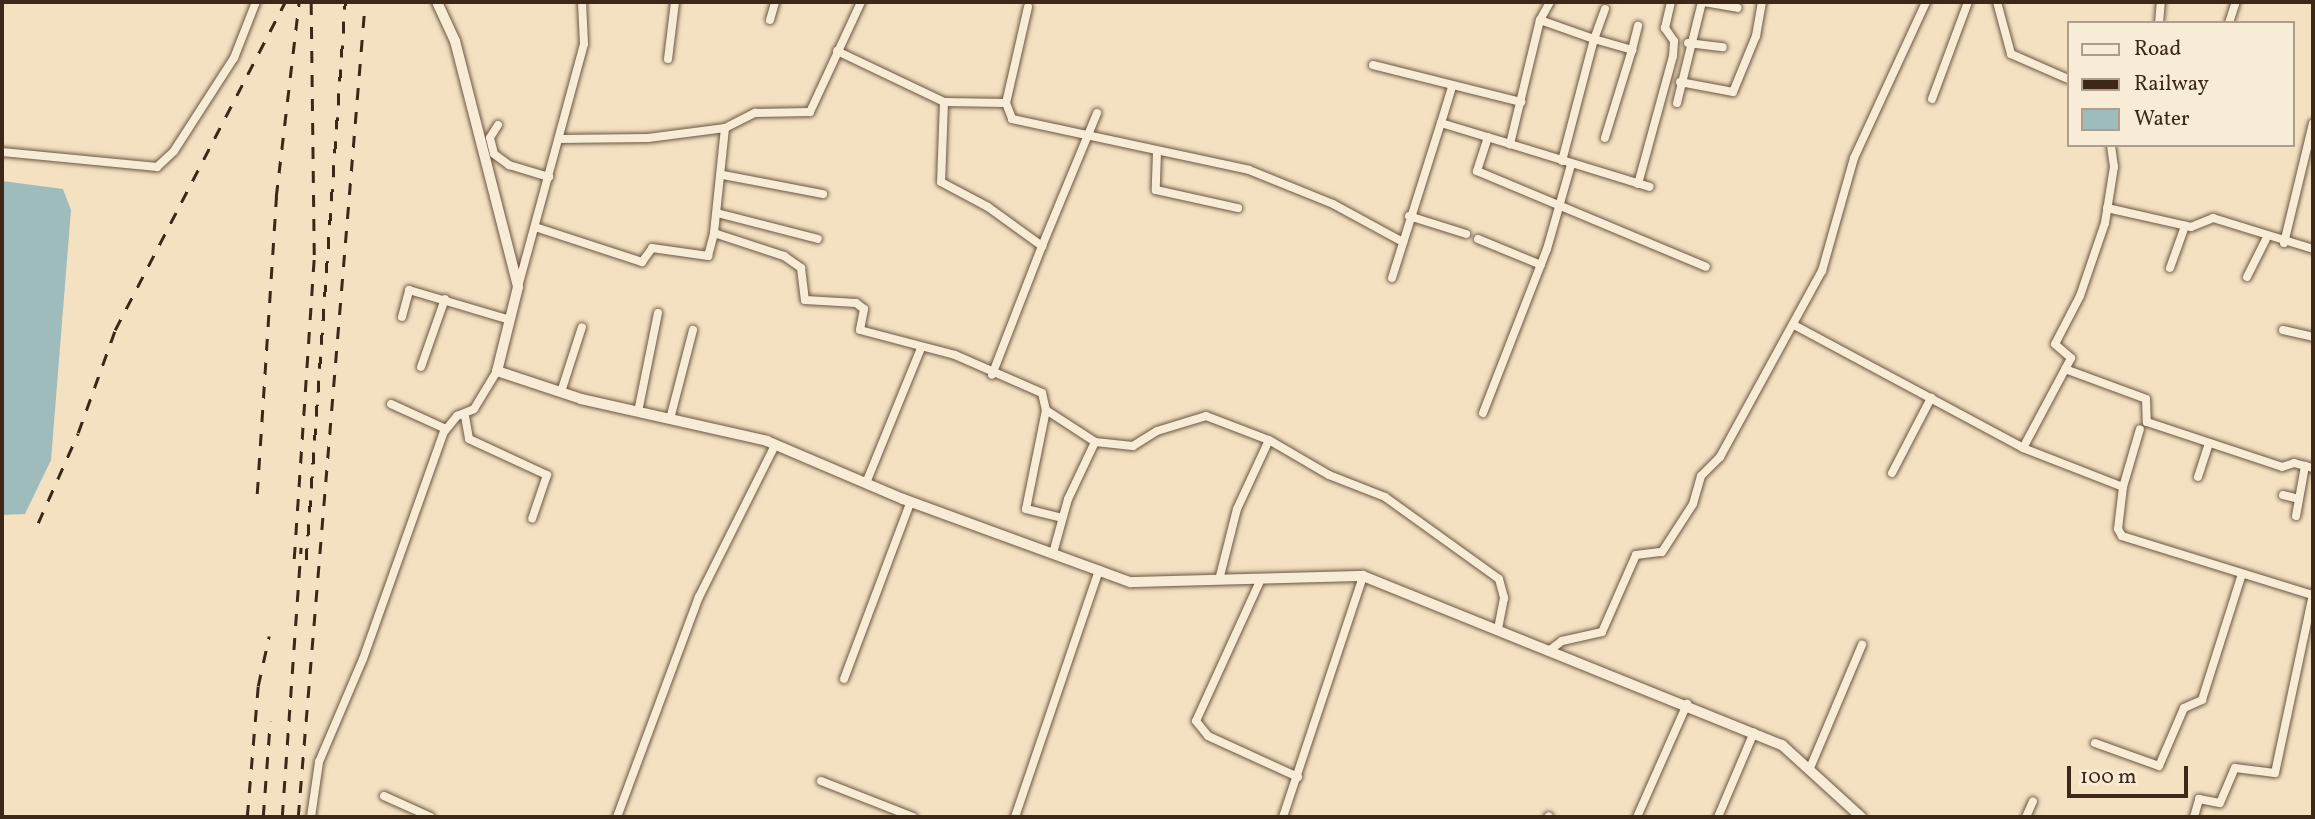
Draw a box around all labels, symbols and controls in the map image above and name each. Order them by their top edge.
legend [2066,21,2294,147]
text: Road [2134,35,2181,64]
text: Railway [2134,70,2209,99]
text: Water [2134,105,2190,134]
scale bar [2070,752,2191,796]
text: 100 m [2080,763,2137,792]

